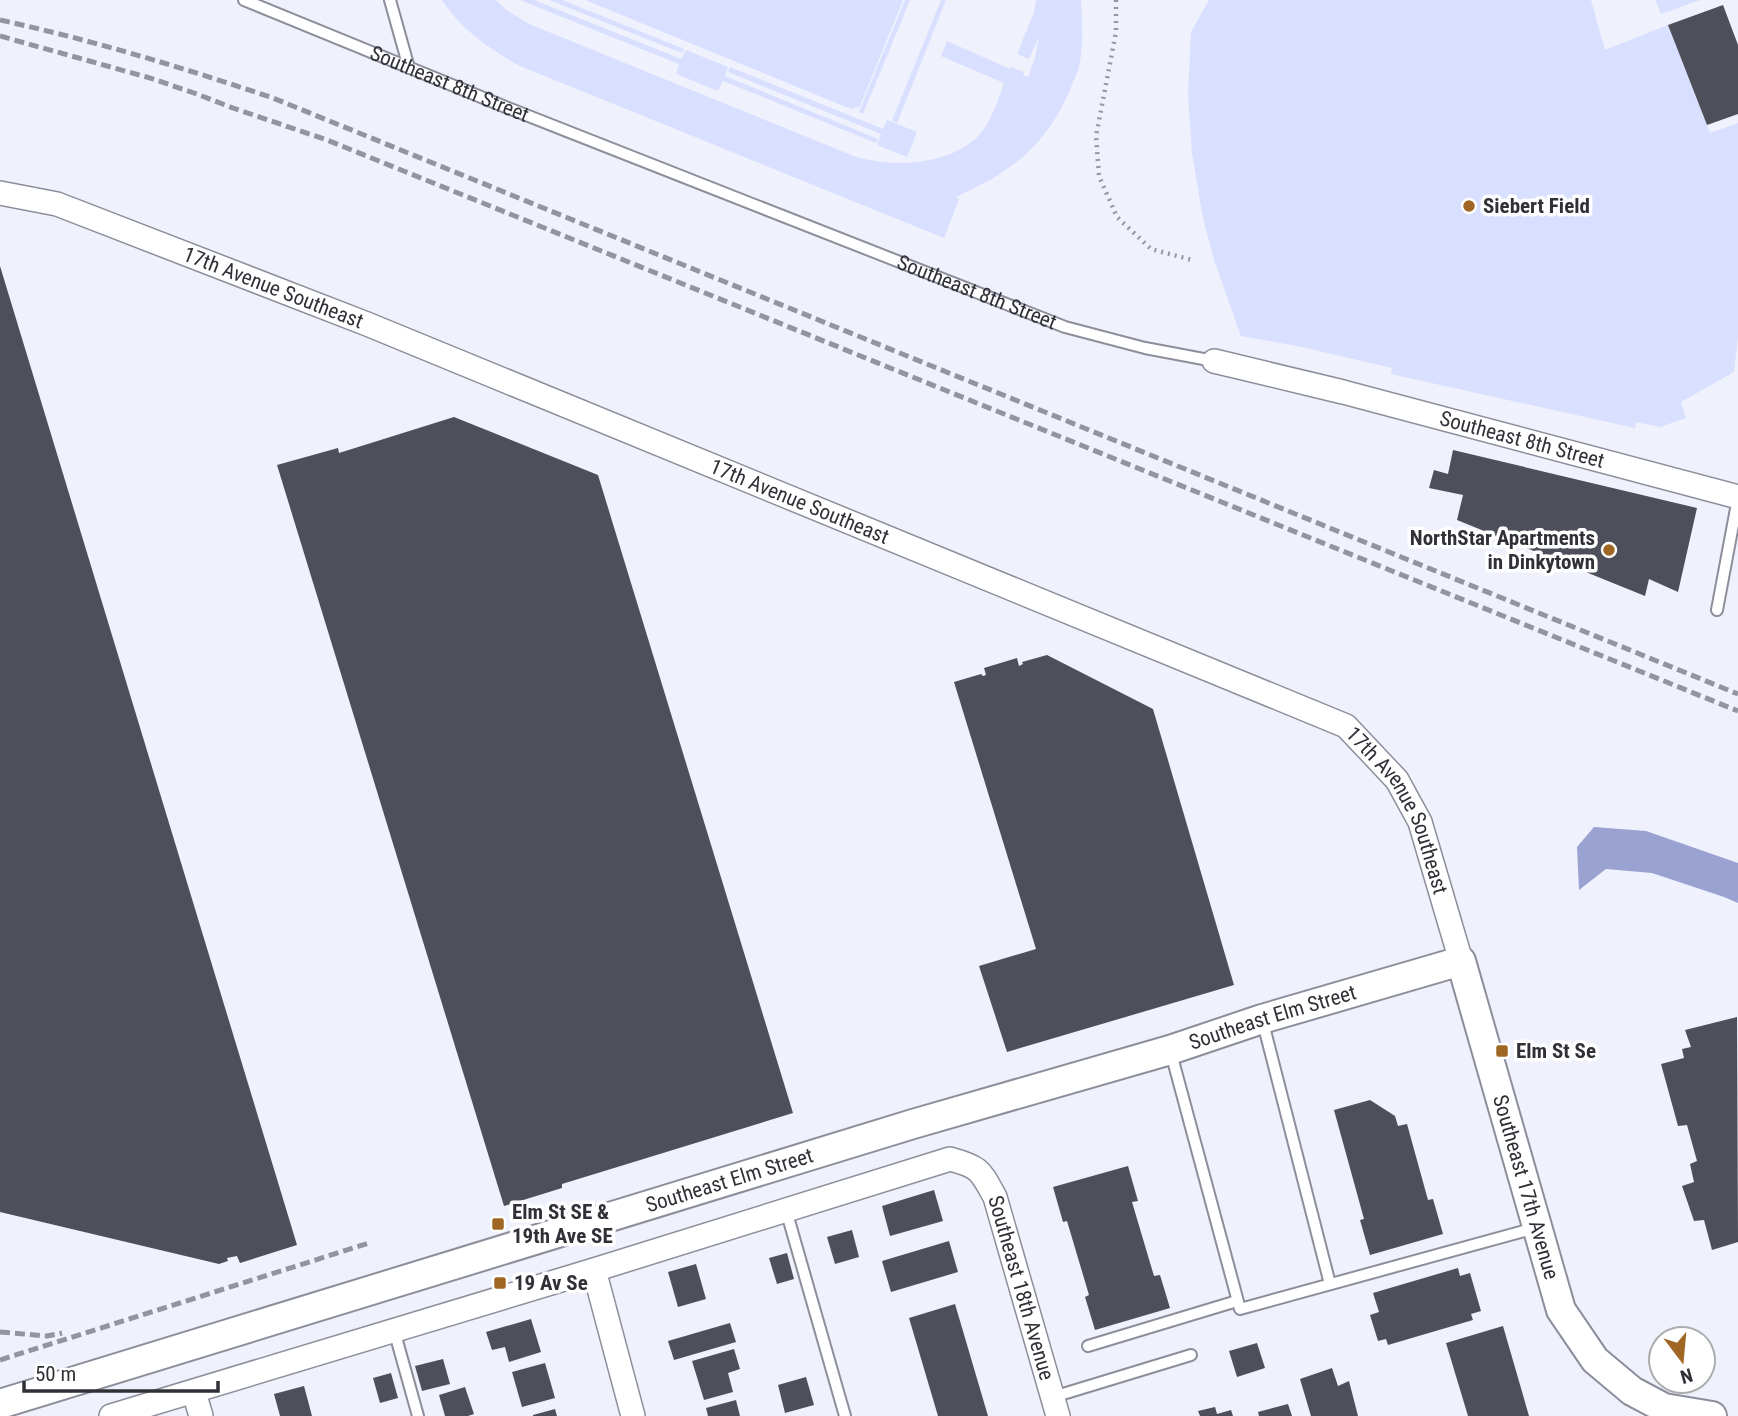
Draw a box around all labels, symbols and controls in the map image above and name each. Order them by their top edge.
street label: Southeast 8th Street [367,41,532,127]
place label: Siebert Field [1483,194,1590,218]
marker: Siebert Field [1461,198,1477,214]
street label: 17th Avenue Southeast [180,242,367,333]
street label: Southeast 8th Street [894,250,1060,334]
street label: Southeast 8th Street [1437,406,1607,473]
street label: 17th Avenue Southeast [707,454,892,549]
place label: NorthStar Apartments in Dinkytown [1410,526,1595,574]
marker: NorthStar Apartments in Dinkytown [1601,542,1617,558]
street label: 17th Avenue Southeast [1341,722,1453,897]
street label: Southeast Elm Street [1186,980,1359,1055]
place label: Elm St Se [1516,1039,1596,1063]
marker: Elm St Se [1494,1043,1510,1059]
street label: Southeast 17th Avenue [1488,1092,1564,1282]
street label: Southeast Elm Street [643,1143,816,1217]
street label: Southeast 18th Avenue [983,1193,1059,1383]
place label: Elm St SE & 19th Ave SE [512,1200,613,1248]
marker: Elm St SE & 19th Ave SE [490,1216,506,1232]
place label: 19 Av Se [514,1271,588,1295]
marker: 19 Av Se [492,1275,508,1291]
north arrow [1647,1325,1717,1395]
scale bar [24,1350,219,1394]
text: 50 m [35,1362,76,1386]
text: N [1678,1363,1695,1389]

